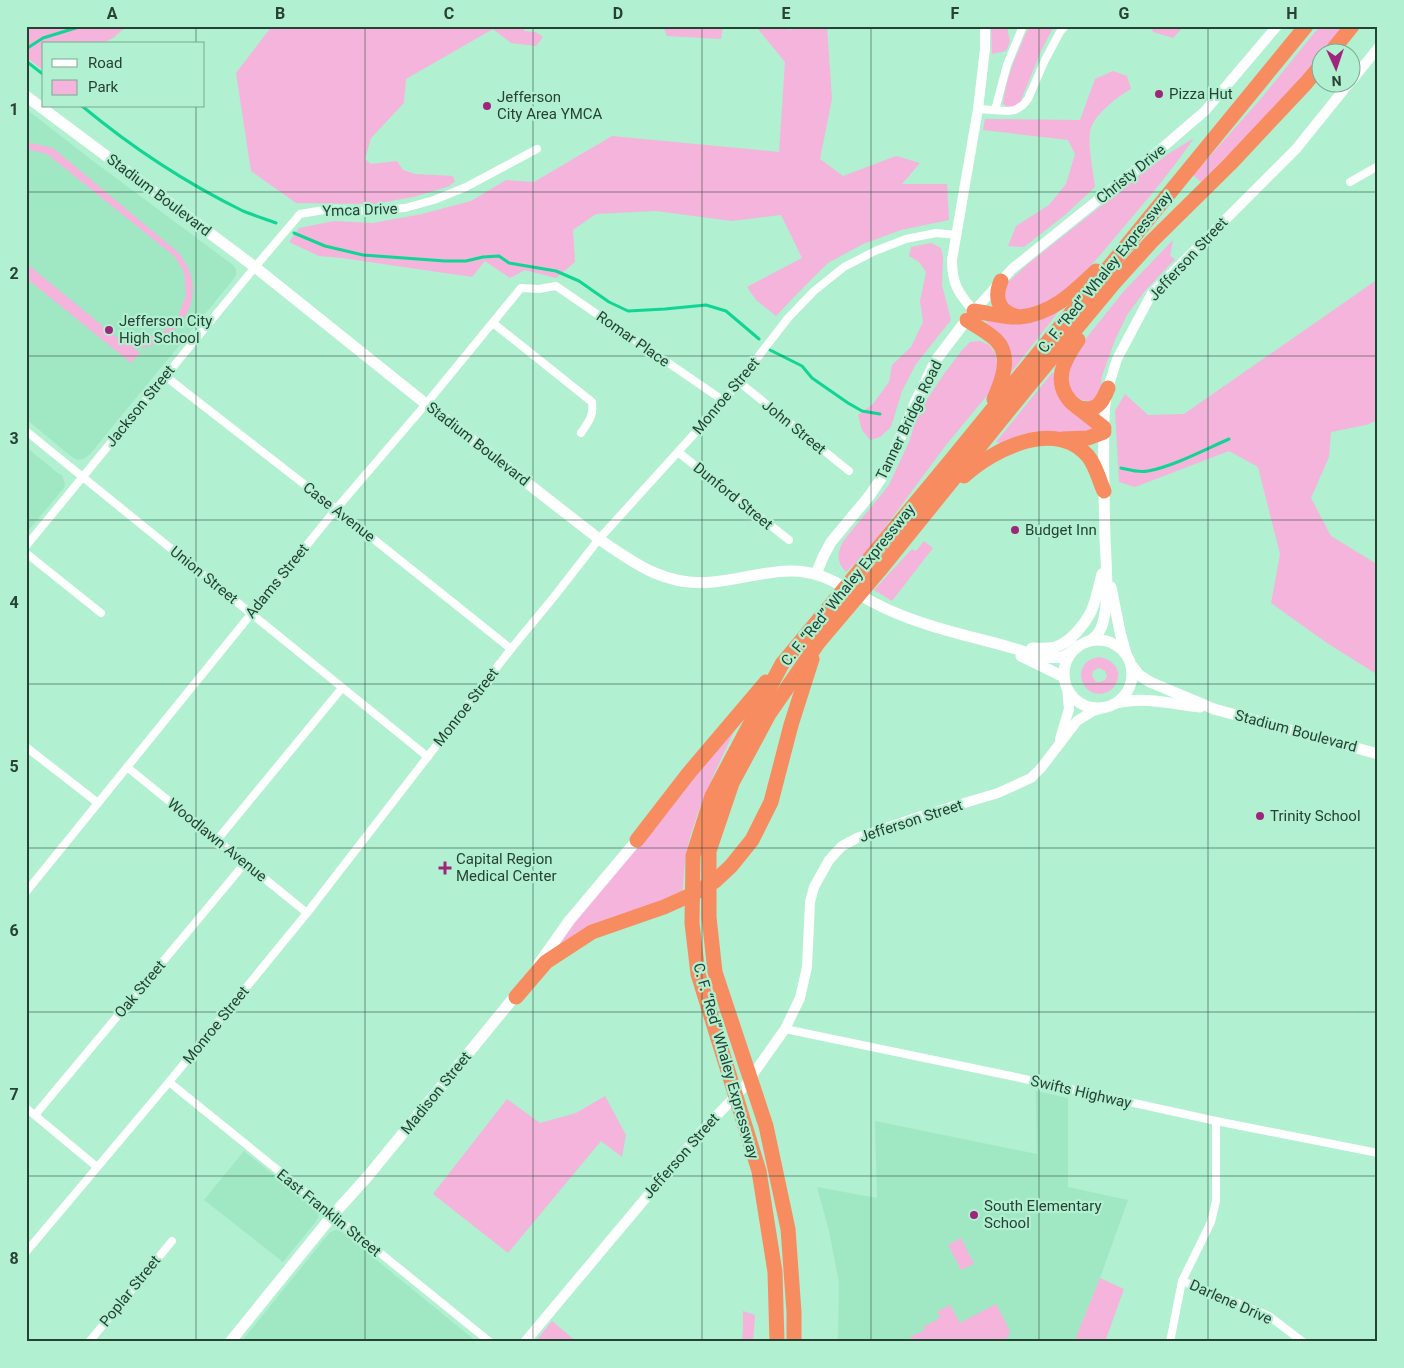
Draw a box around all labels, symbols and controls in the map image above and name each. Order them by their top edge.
text: A [107,4,118,23]
text: B [275,4,285,23]
text: C [444,4,454,23]
text: D [613,4,623,23]
text: E [782,4,791,23]
text: F [951,4,960,23]
text: G [1119,4,1130,23]
text: H [1286,4,1298,23]
legend [42,42,205,108]
north arrow [1312,42,1362,92]
text: Road [88,54,122,72]
text: N [1331,73,1342,89]
text: Park [88,78,119,96]
place label: Pizza Hut [1169,85,1233,103]
place label: Jefferson City Area YMCA [497,88,603,123]
marker: Pizza Hut [1153,88,1165,100]
text: 1 [9,100,19,119]
marker: Jefferson City Area YMCA [481,100,493,112]
street label: Christy Drive [1093,141,1169,207]
street label: Stadium Boulevard [103,150,215,240]
street label: C. F. “Red” Whaley Expressway [1034,187,1176,357]
street label: Ymca Drive [322,200,398,220]
street label: Jefferson Street [1145,214,1231,304]
text: 2 [9,264,19,283]
street label: Romar Place [593,307,673,371]
place label: Jefferson City High School [119,312,212,347]
marker: Jefferson City High School [103,324,115,336]
street label: Monroe Street [689,354,763,438]
street label: Tanner Bridge Road [872,357,946,483]
street label: Jackson Street [102,361,178,450]
street label: John Street [759,396,830,458]
street label: Stadium Boulevard [423,398,533,490]
text: 3 [9,429,19,448]
street label: Dunford Street [690,459,776,534]
street label: Case Avenue [299,478,379,546]
street label: C. F. “Red” Whaley Expressway [777,500,919,670]
place label: Budget Inn [1025,521,1097,539]
marker: Budget Inn [1009,524,1021,536]
street label: Adams Street [241,540,313,622]
street label: Union Street [167,542,242,608]
text: 4 [9,593,19,612]
street label: Monroe Street [430,664,502,750]
street label: Stadium Boulevard [1233,706,1359,756]
text: 5 [9,757,19,776]
street label: Woodlawn Avenue [164,794,270,886]
street label: Jefferson Street [857,796,965,846]
place label: Trinity School [1270,807,1361,825]
marker: Trinity School [1254,810,1266,822]
place label: Capital Region Medical Center [456,850,556,885]
marker: Capital Region Medical Center [438,861,452,875]
text: 6 [9,921,19,940]
street label: Oak Street [111,957,169,1021]
street label: C. F. “Red” Whaley Expressway [689,961,763,1161]
street label: Monroe Street [179,982,253,1067]
street label: Madison Street [397,1048,475,1138]
street label: Swifts Highway [1029,1072,1133,1112]
text: 7 [9,1085,19,1104]
street label: Jefferson Street [639,1110,723,1202]
street label: East Franklin Street [273,1165,385,1261]
place label: South Elementary School [984,1197,1102,1232]
marker: South Elementary School [968,1209,980,1221]
text: 8 [9,1249,19,1268]
street label: Poplar Street [96,1252,164,1330]
street label: Darlene Drive [1187,1276,1275,1328]

